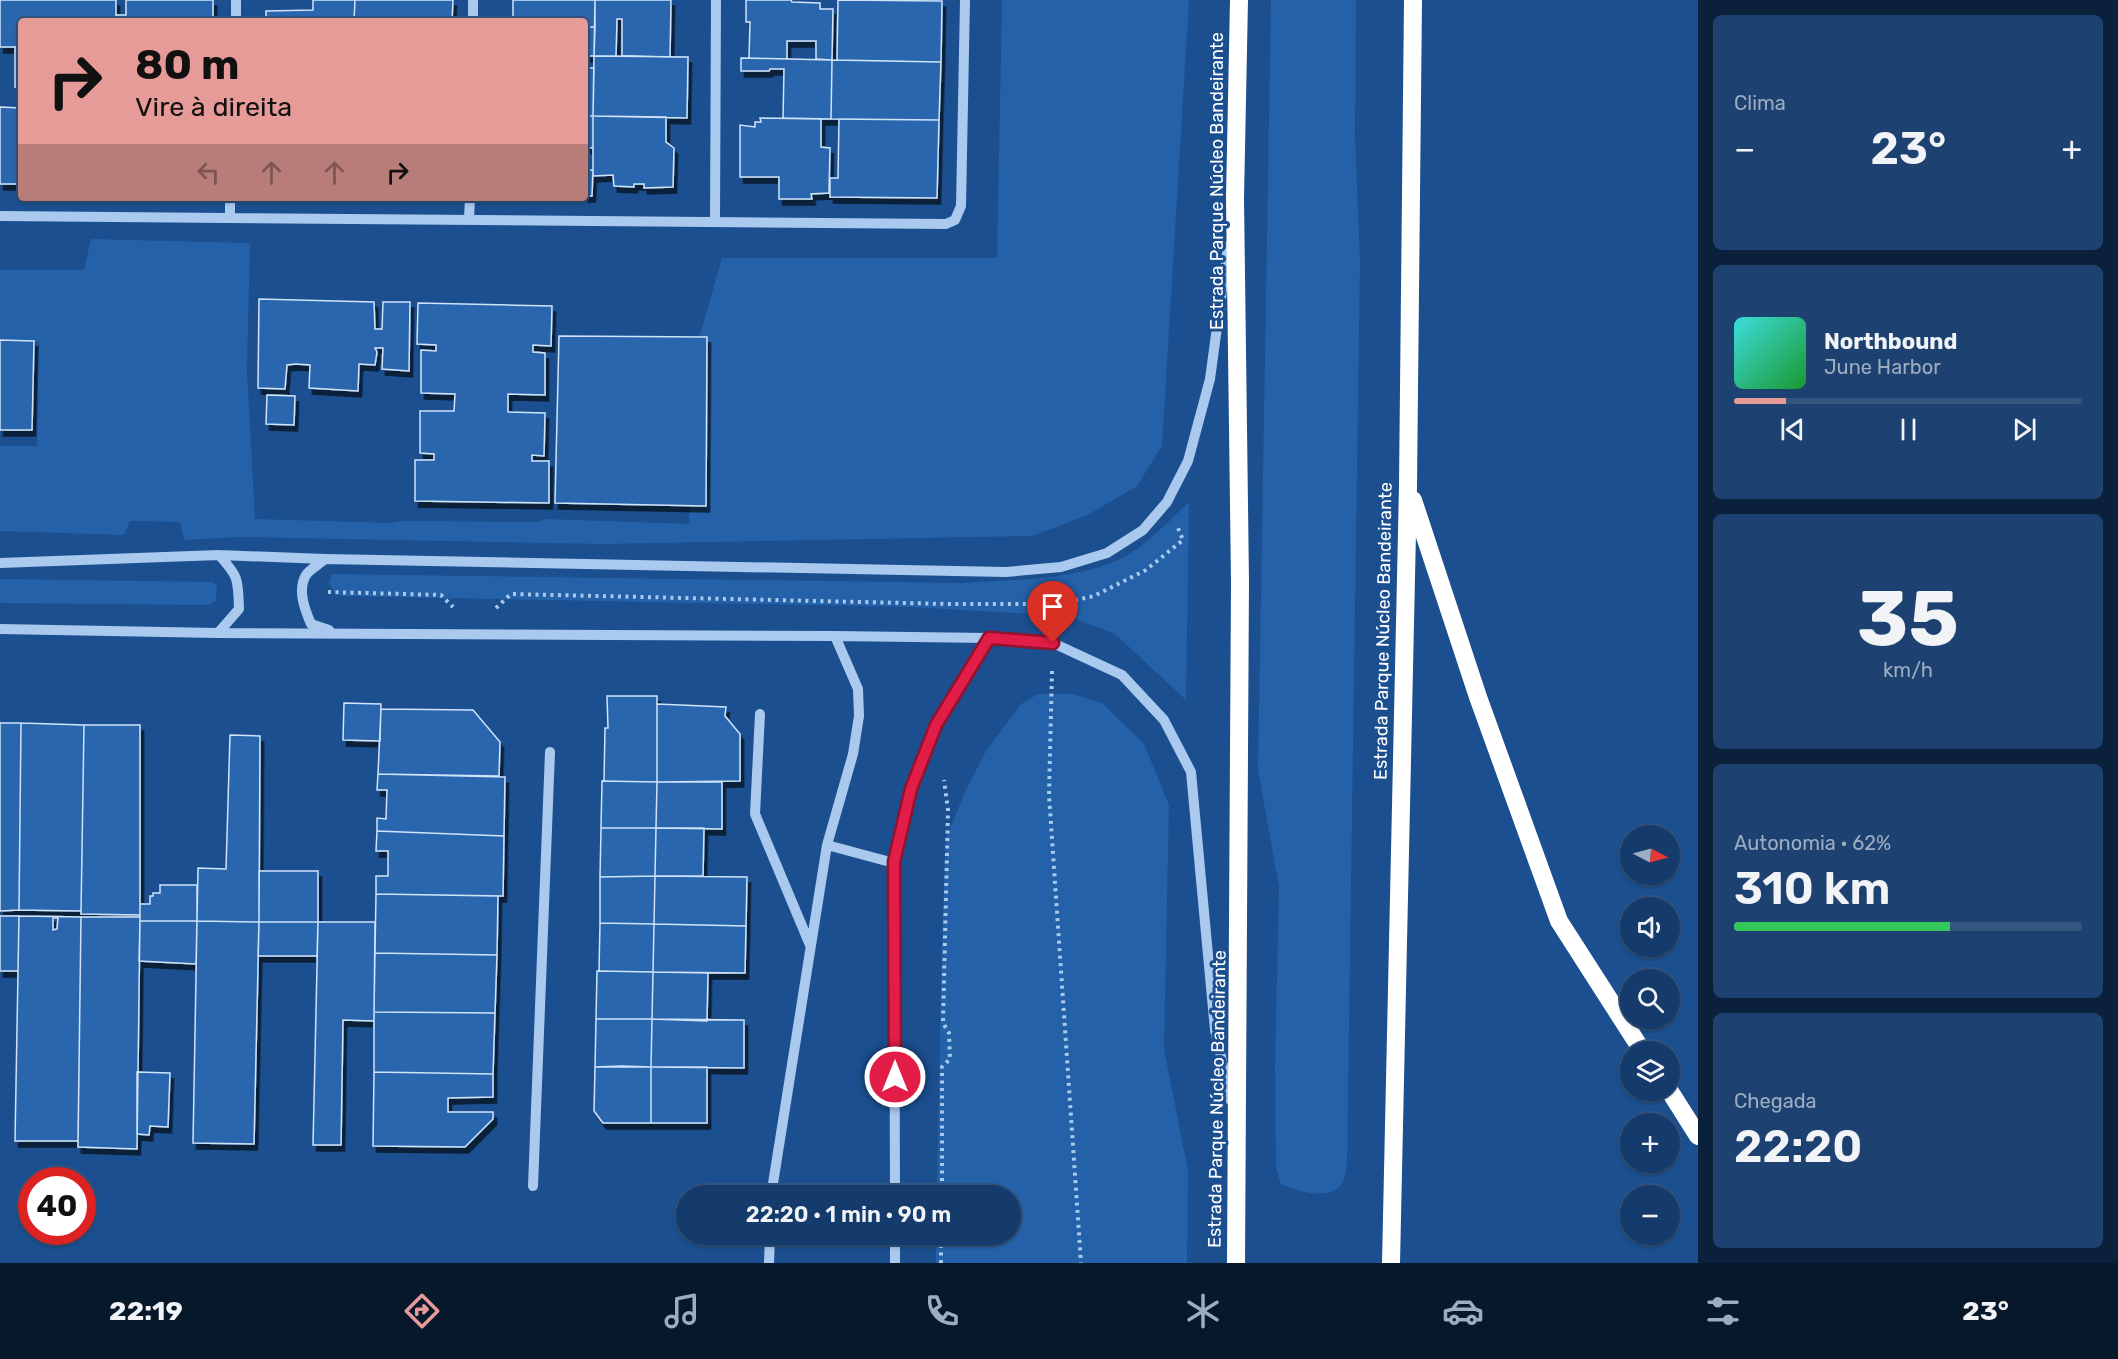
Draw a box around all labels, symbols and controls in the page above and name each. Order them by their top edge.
street label: Estrada Parque Núcleo Bandeirante [1206,32,1228,330]
text: 80 m [135,40,239,90]
icon: right [36,42,114,120]
text: Vire à direita [135,91,292,123]
text: Clima [1734,91,1786,115]
text: 23° [1871,122,1946,175]
text: − [1734,129,1755,168]
text: + [2061,129,2082,168]
icon: left [192,156,225,189]
icon: ahead [255,156,288,189]
icon: ahead [318,156,351,189]
icon: right [381,156,414,189]
text: Northbound [1824,328,1957,355]
text: June Harbor [1824,355,1941,379]
icon: previous [1776,413,1809,446]
icon: pause [1892,413,1925,446]
icon: next [2008,413,2041,446]
street label: Estrada Parque Núcleo Bandeirante [1369,482,1397,780]
text: 35 [1857,572,1959,665]
pin [1027,581,1078,643]
icon: arrive [1036,590,1069,623]
text: km/h [1883,658,1933,682]
north arrow [1620,825,1680,885]
map controls [1620,825,1680,1245]
text: Autonomia · 62% [1734,831,1891,855]
text: 310 km [1734,862,1890,915]
button: sound [1620,897,1680,957]
street label: Estrada Parque Núcleo Bandeirante [1203,950,1231,1248]
button: search [1620,969,1680,1029]
button: layers [1620,1041,1680,1101]
position arrow [863,1045,927,1109]
text: Chegada [1734,1089,1817,1113]
button: + [1620,1113,1680,1173]
text: 22:20 [1734,1120,1862,1173]
speed limit sign: 40 [18,1167,96,1245]
button: − [1620,1185,1680,1245]
text: 22:20 · 1 min · 90 m [746,1201,951,1228]
icon: directions [401,1290,443,1332]
icon: music [661,1290,703,1332]
icon: phone [921,1290,963,1332]
icon: climate [1182,1290,1224,1332]
icon: car [1442,1290,1484,1332]
icon: filters [1702,1290,1744,1332]
text: 22:19 [109,1295,183,1327]
text: 23° [1962,1295,2009,1327]

